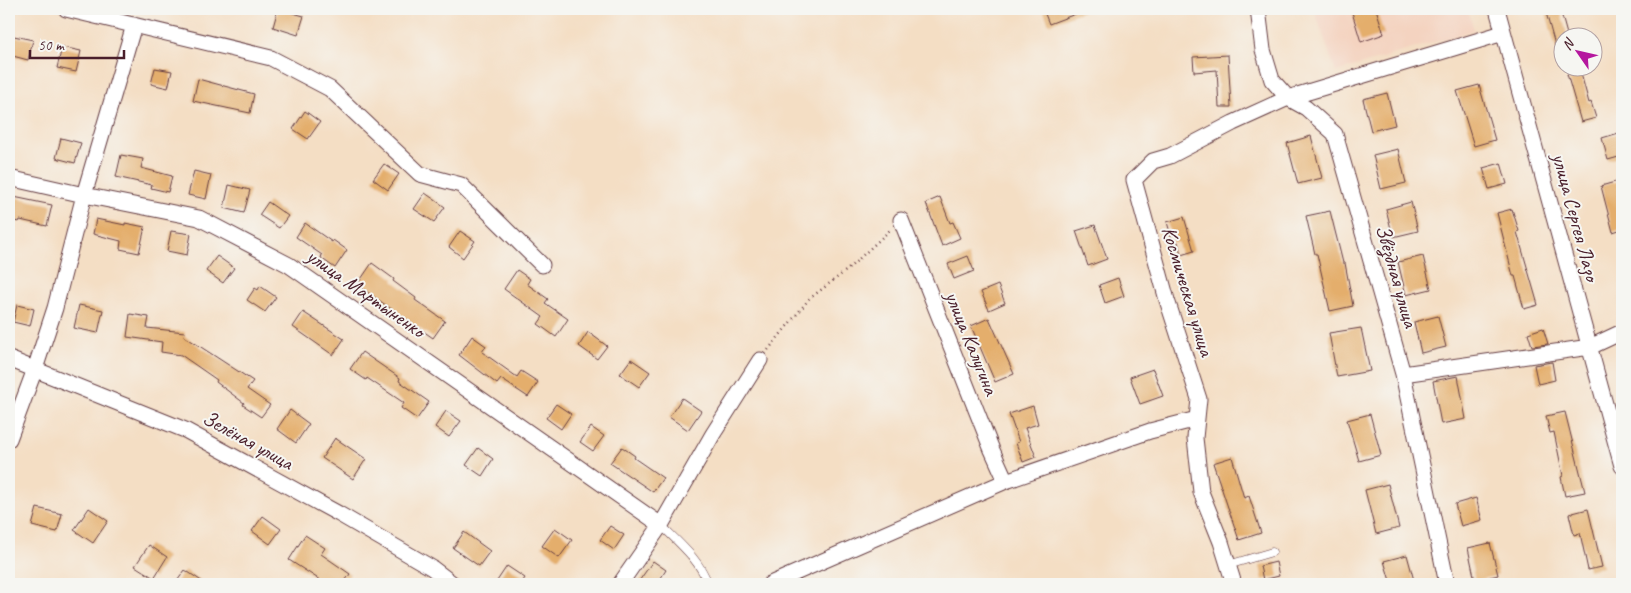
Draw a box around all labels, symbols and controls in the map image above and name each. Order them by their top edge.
scale bar [30,28,124,60]
north arrow [1554,28,1604,78]
text: N [1558,35,1578,53]
text: 50 m [38,36,65,55]
street label: улица Сергея Лазо [1546,148,1606,286]
street label: Звёздная улица [1369,222,1424,332]
street label: Космическая улица [1156,223,1221,360]
street label: улица Мартыненко [300,242,432,345]
street label: улица Калугина [939,285,1005,400]
street label: Зелёная улица [198,404,299,476]

